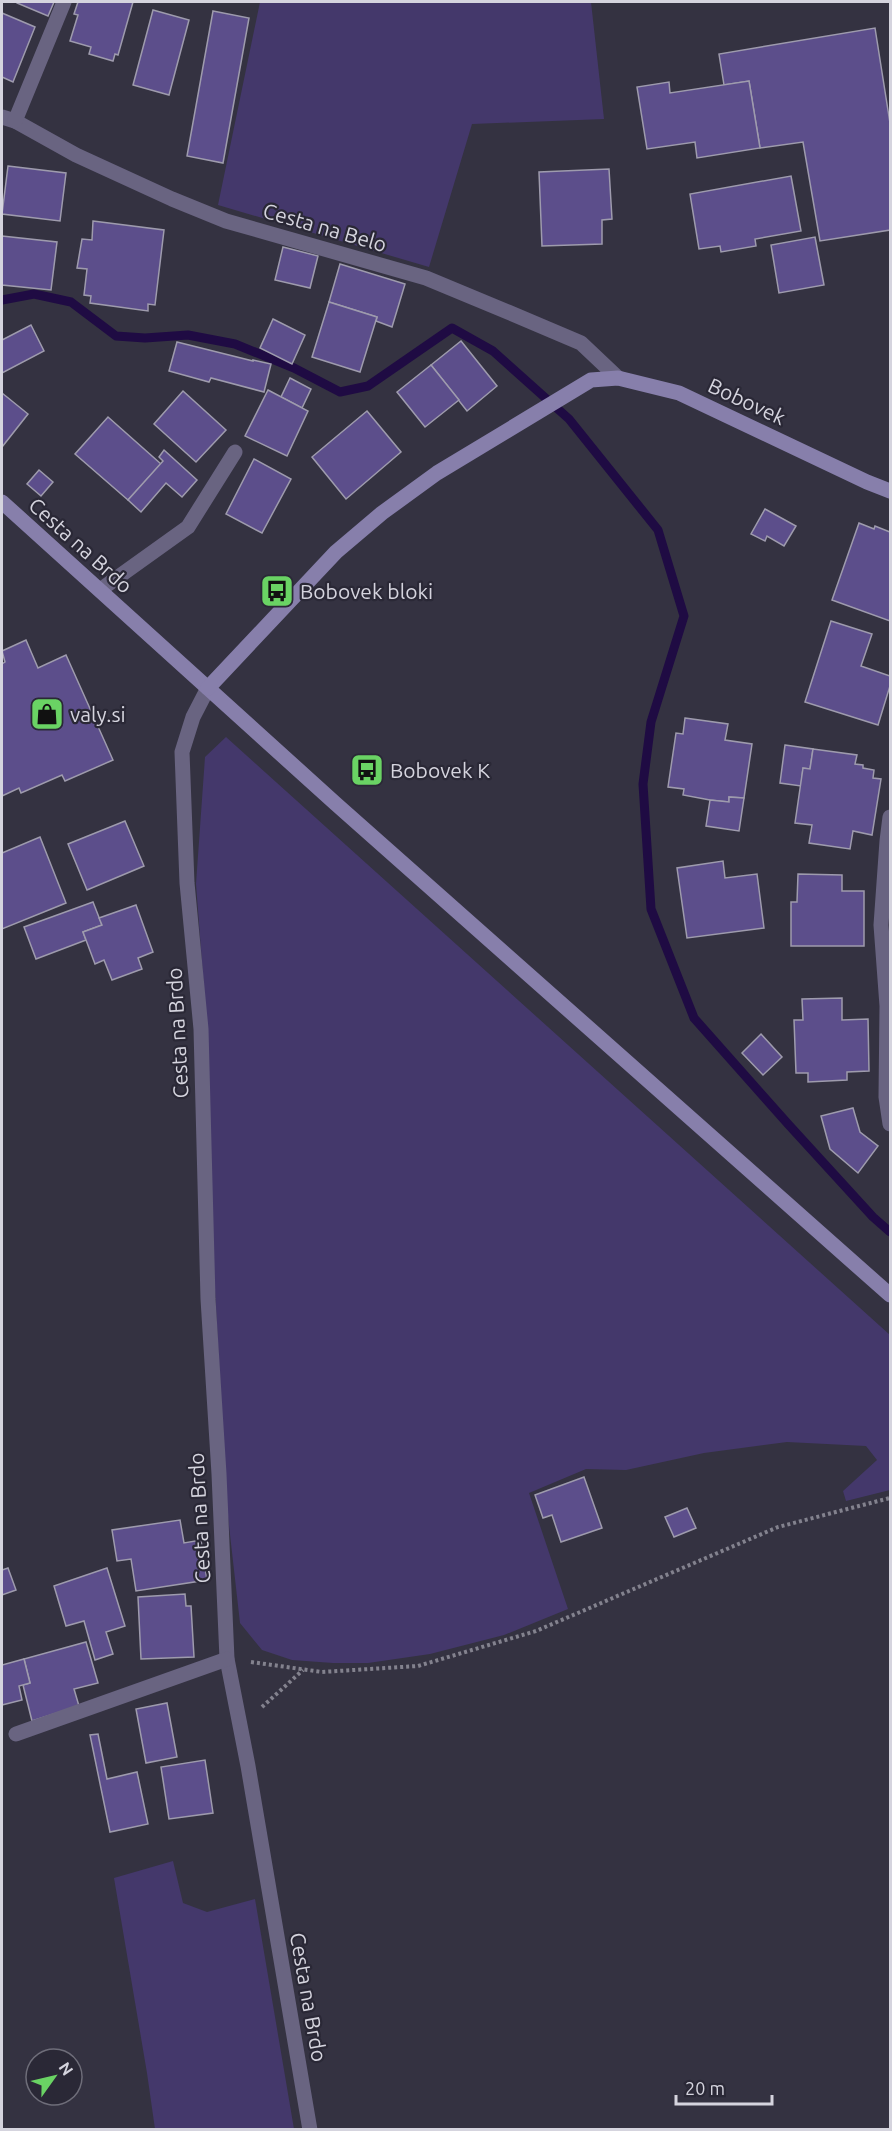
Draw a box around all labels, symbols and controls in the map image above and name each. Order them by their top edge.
street label: Cesta na Belo [260,198,390,256]
street label: Bobovek [705,373,790,429]
street label: Cesta na Brdo [24,492,138,598]
bus stop icon: Bobovek bloki [259,573,295,609]
place label: Bobovek bloki [300,579,433,603]
shop icon: valy.si [29,696,65,732]
place label: valy.si [70,702,126,726]
bus stop icon: Bobovek K [349,752,385,788]
place label: Bobovek K [390,758,490,782]
street label: Cesta na Brdo [162,967,192,1099]
street label: Cesta na Brdo [184,1452,214,1584]
street label: Cesta na Brdo [286,1931,332,2063]
north arrow [24,2047,84,2107]
text: N [56,2059,77,2079]
scale bar [676,2068,772,2106]
text: 20 m [685,2078,725,2098]

